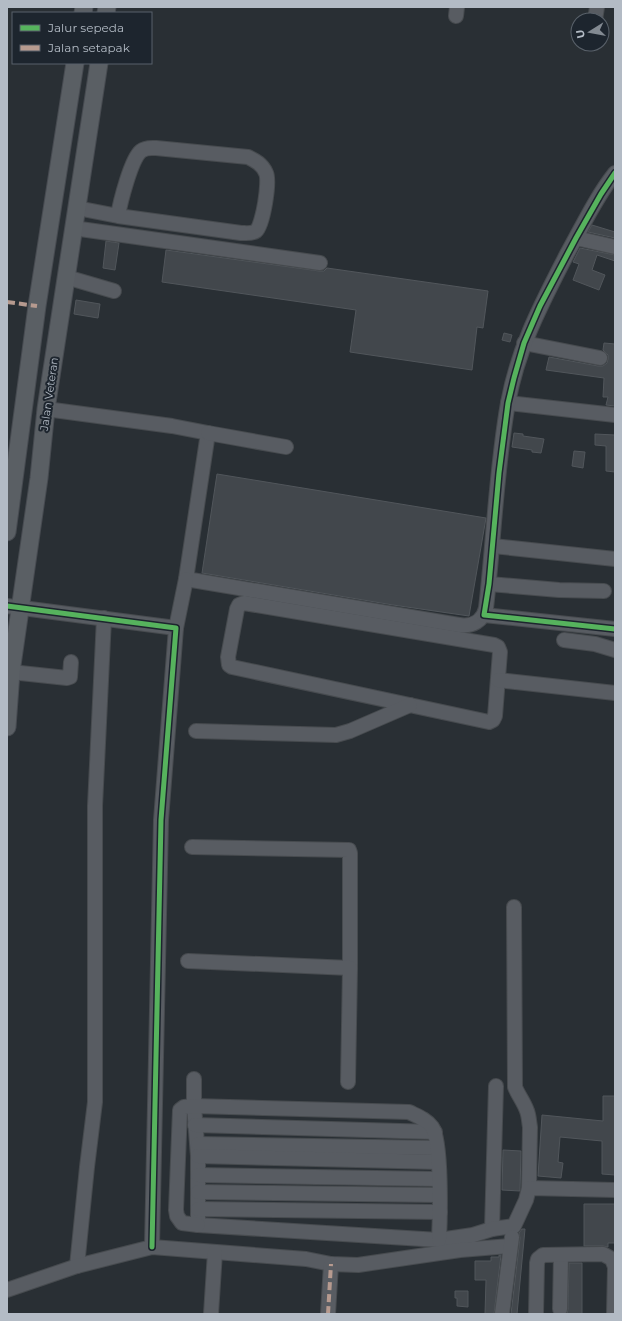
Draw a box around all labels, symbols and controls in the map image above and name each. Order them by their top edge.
legend [12,12,152,64]
north arrow [570,12,610,52]
text: Jalur sepeda [47,20,124,35]
text: U [572,28,588,40]
text: Jalan setapak [47,40,131,55]
street label: Jalan Veteran [37,356,61,433]

